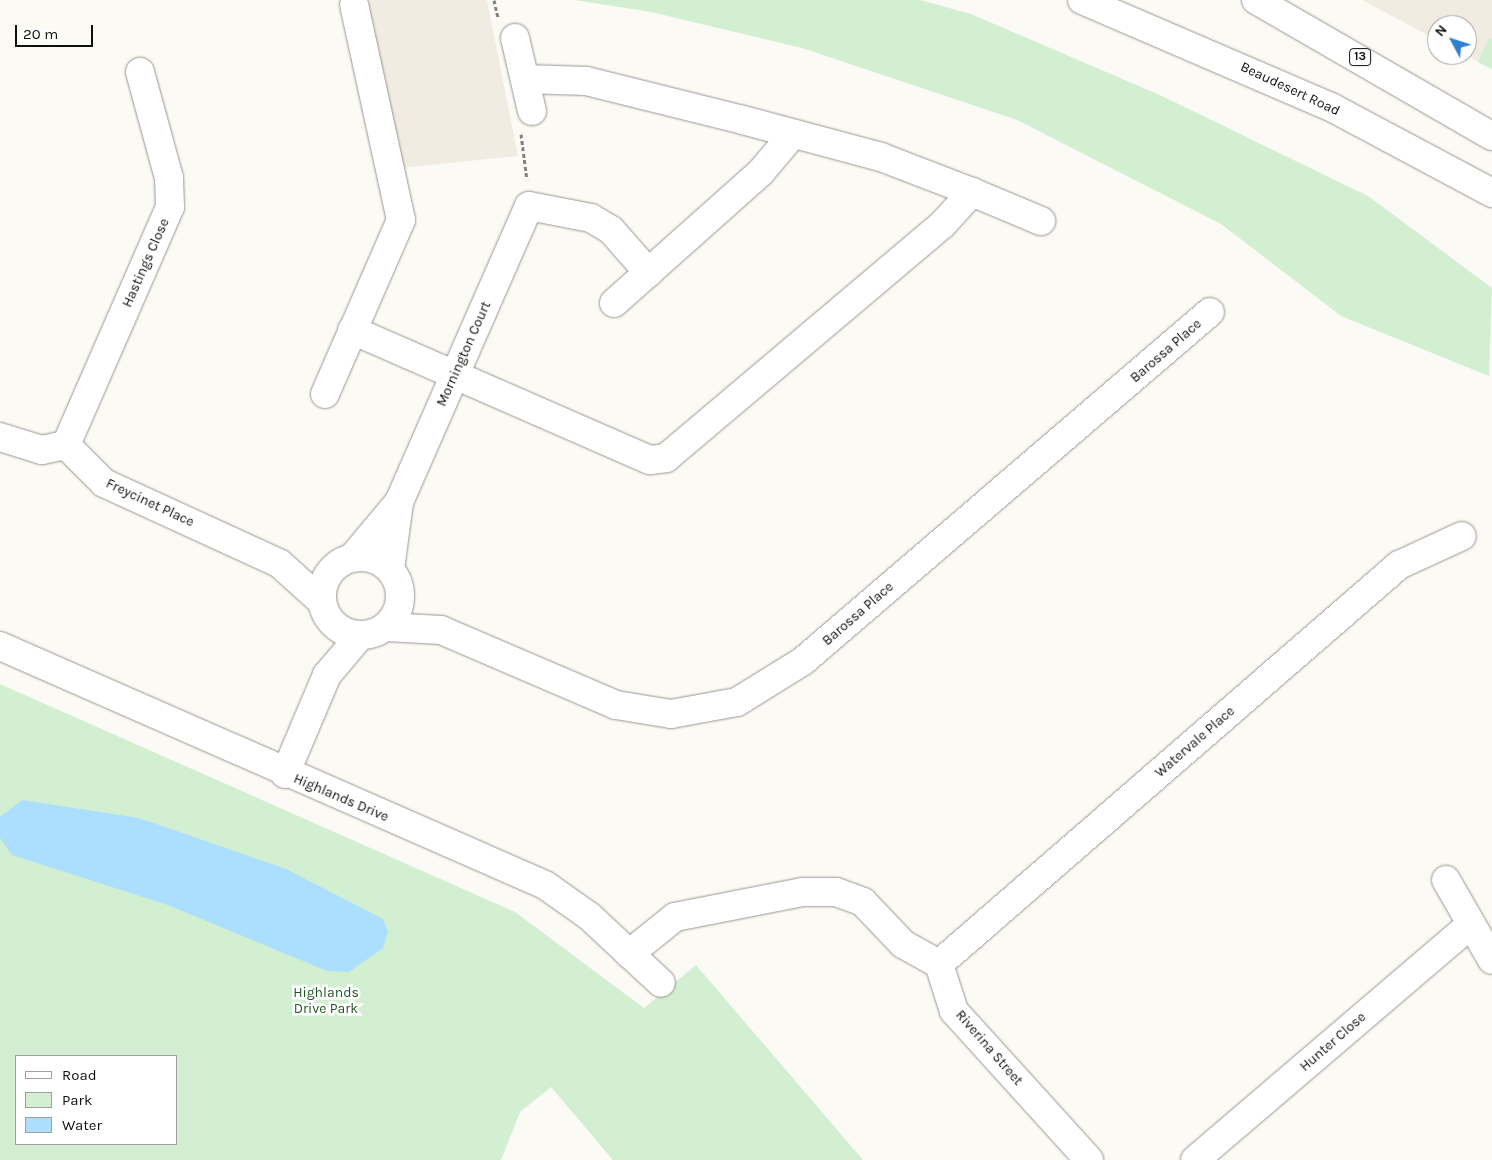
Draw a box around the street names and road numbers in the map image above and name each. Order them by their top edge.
road number: 13 [1349,48,1371,66]
street label: Beaudesert Road [1238,59,1342,119]
street label: Hastings Close [119,216,173,310]
street label: Mornington Court [433,299,495,409]
street label: Barossa Place [1127,316,1205,386]
street label: Freycinet Place [103,475,197,531]
street label: Barossa Place [819,579,897,649]
street label: Watervale Place [1152,703,1238,781]
street label: Highlands Drive [291,770,391,826]
street label: Riverina Street [952,1007,1026,1089]
street label: Hunter Close [1297,1009,1369,1075]

